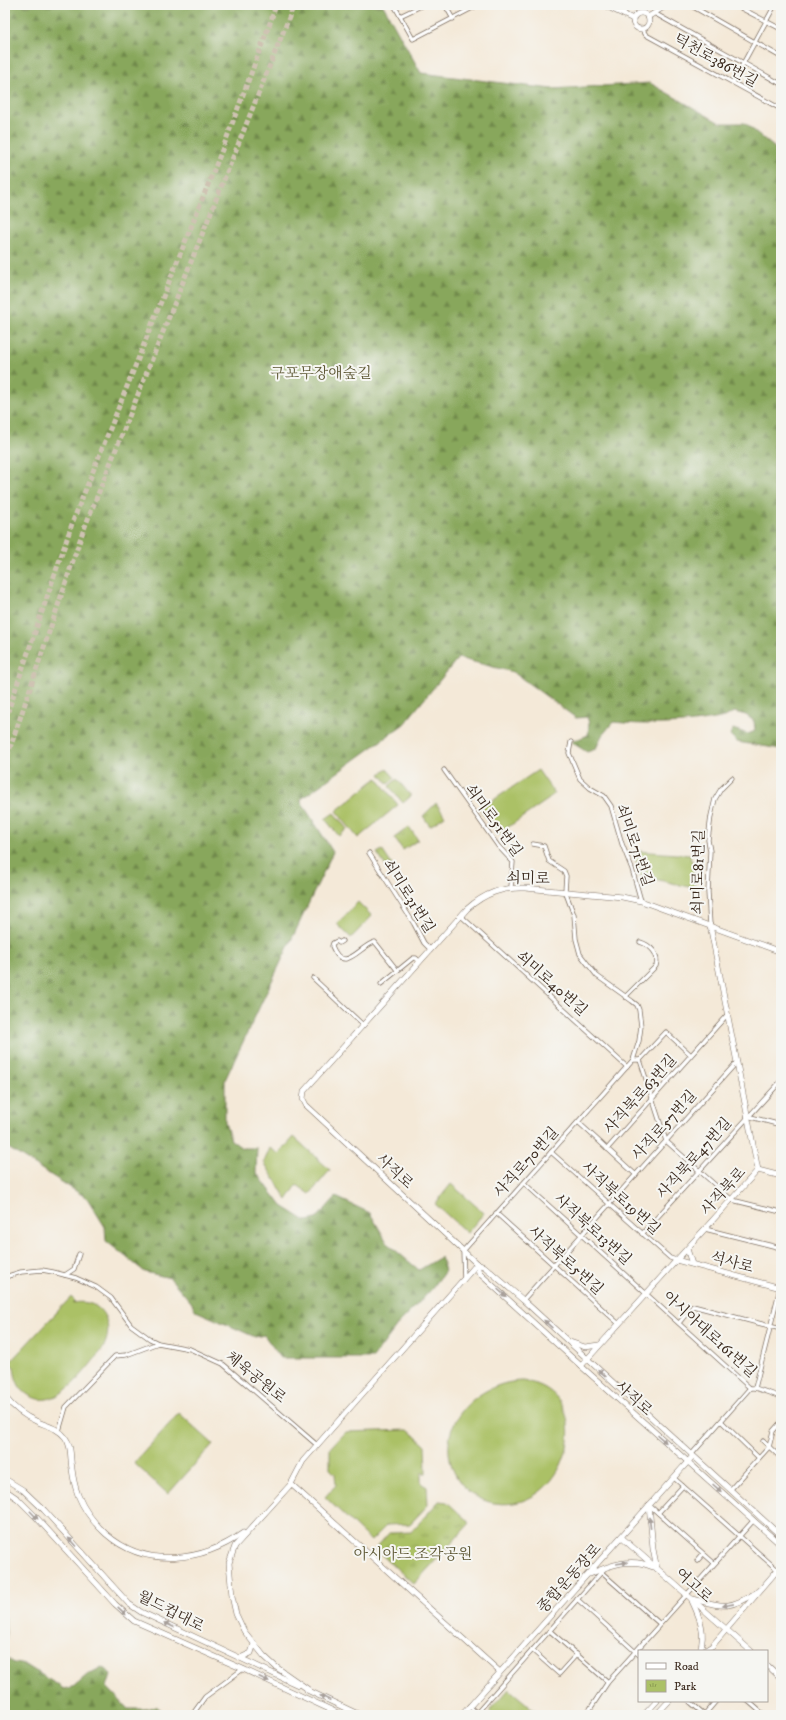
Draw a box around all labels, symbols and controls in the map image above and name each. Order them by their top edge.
street label: 덕천로386번길 [670,29,761,91]
park label: 구포무장애숲길 [270,364,372,383]
street label: 쇠미로51번길 [461,780,526,860]
street label: 쇠미로71번길 [612,801,657,889]
street label: 쇠미로81번길 [688,829,709,915]
street label: 쇠미로31번길 [378,856,439,937]
street label: 쇠미로 [506,869,550,888]
street label: 쇠미로40번길 [512,946,591,1020]
street label: 사직북로63번길 [600,1051,681,1138]
street label: 사직로57번길 [628,1086,701,1164]
street label: 사직북로47번길 [653,1114,735,1202]
street label: 사직로70번길 [490,1123,563,1202]
street label: 사직로 [372,1150,417,1193]
street label: 사직북로19번길 [577,1158,664,1239]
street label: 사직북로 [697,1163,749,1219]
street label: 사직북로13번길 [550,1190,635,1269]
street label: 사직북로5번길 [524,1222,607,1299]
street label: 석사로 [708,1248,756,1277]
street label: 아시아대로161번길 [659,1287,761,1382]
one-way arrow [497,1288,507,1298]
one-way arrow [543,1319,553,1329]
street label: 체육공원로 [222,1347,290,1408]
one-way arrow [597,1369,607,1378]
street label: 사직로 [611,1377,657,1420]
one-way arrow [657,1435,667,1444]
one-way arrow [712,1484,722,1493]
one-way arrow [29,1510,39,1520]
one-way arrow [647,1517,654,1529]
one-way arrow [67,1537,77,1547]
street label: 종합운동장로 [533,1539,606,1617]
park label: 아시아드 조각공원 [353,1545,473,1564]
one-way arrow [616,1560,628,1566]
street label: 여고로 [671,1564,717,1607]
street label: 월드컵대로 [134,1587,208,1637]
one-way arrow [722,1602,734,1608]
one-way arrow [117,1606,127,1616]
one-way arrow [164,1622,175,1628]
legend [638,1650,768,1702]
text: Road [674,1659,699,1674]
one-way arrow [259,1676,270,1682]
text: Park [674,1679,696,1694]
one-way arrow [319,1695,331,1701]

